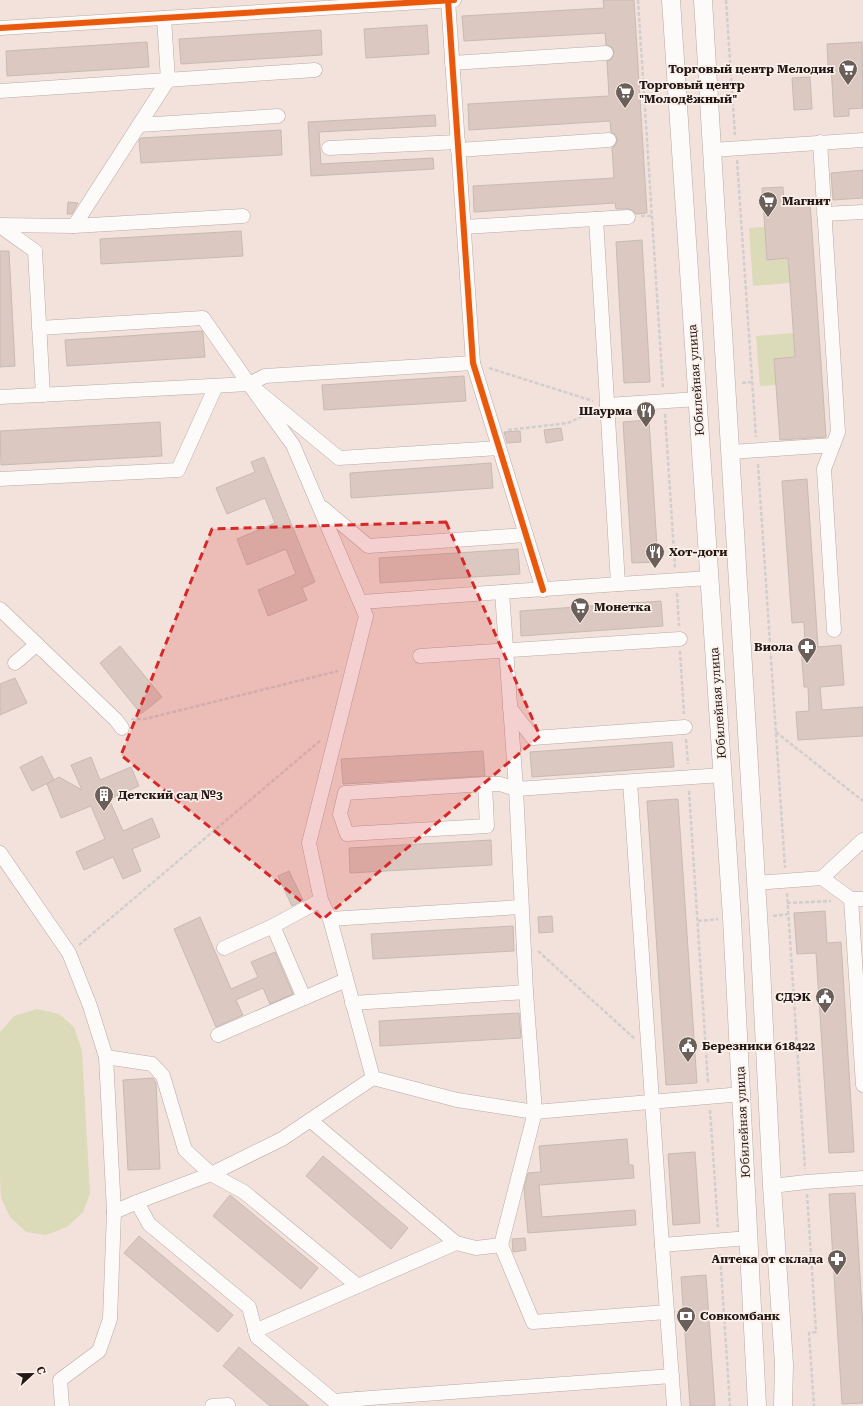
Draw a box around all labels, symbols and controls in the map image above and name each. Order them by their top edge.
supermarket icon: Торговый центр Мелодия [837,58,859,86]
place label: Торговый центр Мелодия [668,62,834,76]
place label: Торговый центр "Молодёжный" [639,78,745,106]
supermarket icon: Торговый центр "Молодёжный" [614,81,636,109]
supermarket icon: Магнит [757,190,779,218]
place label: Магнит [782,194,830,208]
street label: Юбилейная улица [685,323,707,436]
restaurant icon: Шаурма [635,400,657,428]
place label: Шаурма [579,404,632,418]
restaurant icon: Хот-доги [644,541,666,569]
place label: Хот-доги [669,545,728,559]
supermarket icon: Монетка [569,596,591,624]
place label: Монетка [594,600,651,614]
pharmacy icon: Виола [796,636,818,664]
place label: Виола [754,640,793,654]
street label: Юбилейная улица [707,646,729,759]
building icon: Детский сад №3 [93,784,115,812]
place label: Детский сад №3 [118,788,223,802]
public building icon: СДЭК [814,986,836,1014]
place label: СДЭК [775,990,812,1004]
public building icon: Березники 618422 [677,1035,699,1063]
place label: Березники 618422 [702,1039,816,1053]
street label: Юбилейная улица [733,1065,753,1178]
pharmacy icon: Аптека от склада [826,1248,848,1276]
place label: Аптека от склада [712,1252,823,1266]
bank icon: Совкомбанк [675,1305,697,1333]
place label: Совкомбанк [700,1309,781,1323]
north arrow [12,1354,52,1394]
text: С [33,1364,48,1377]

